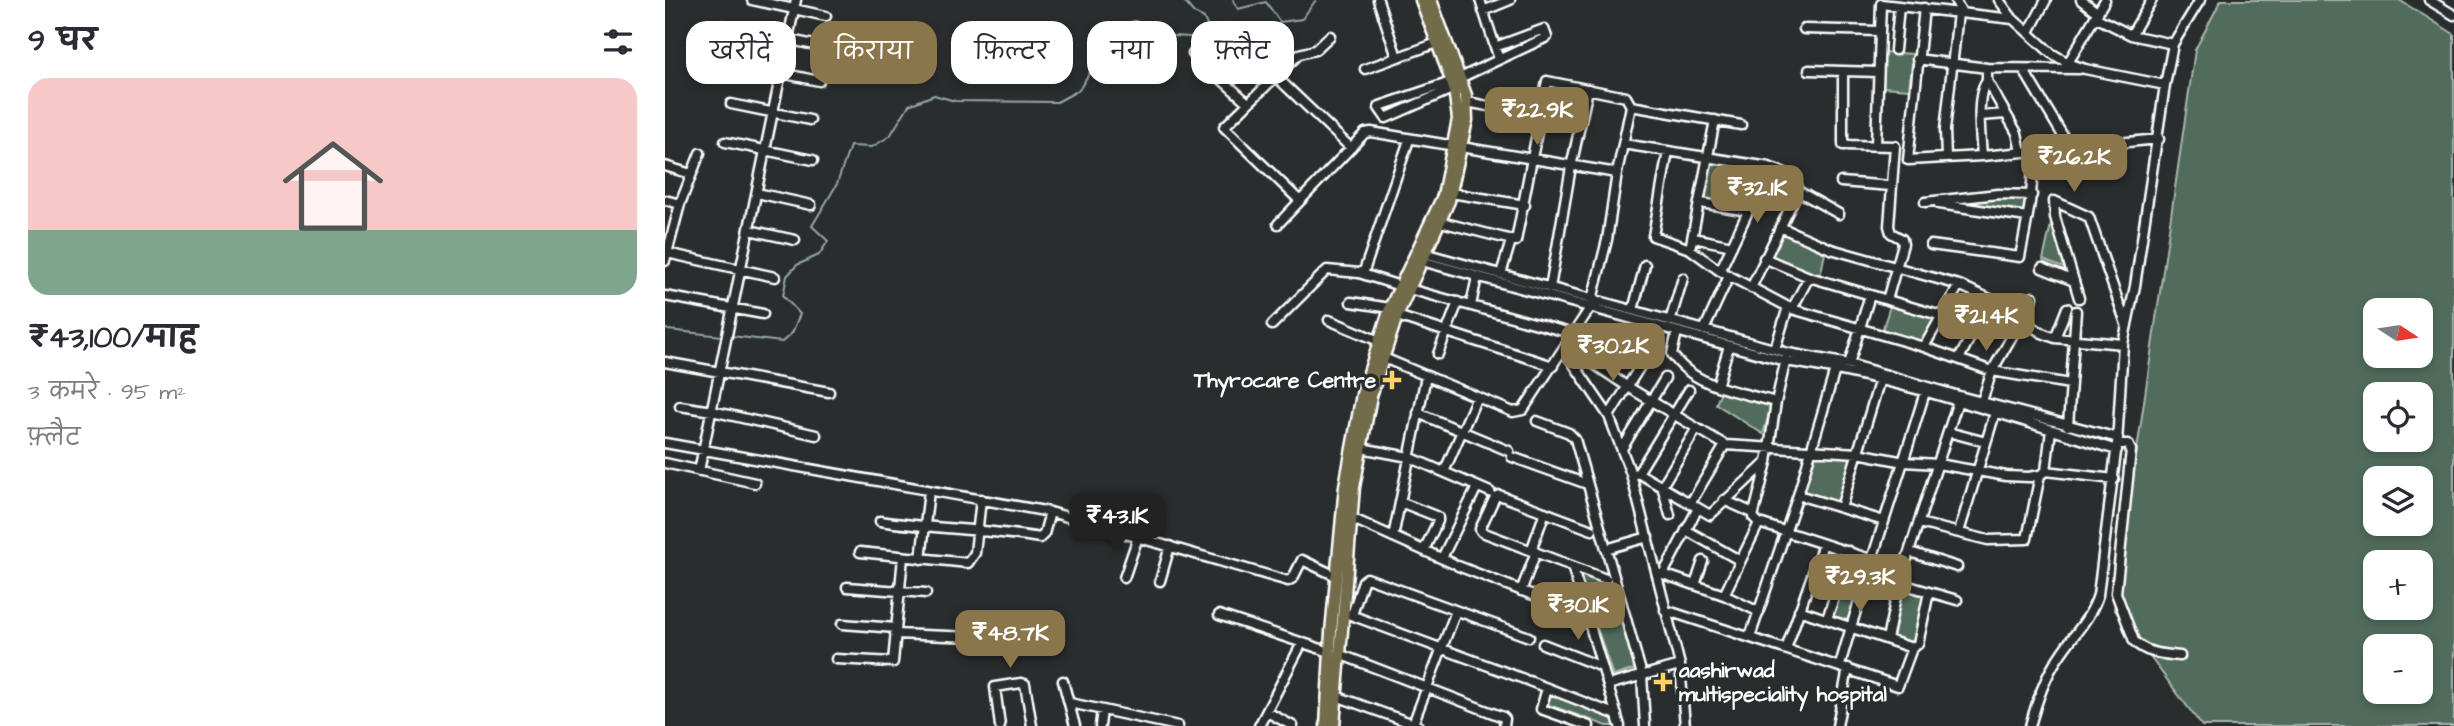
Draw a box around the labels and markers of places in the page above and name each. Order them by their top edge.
pin: ₹22.9K [1480,88,1594,147]
pin: ₹26.2K [2017,134,2131,194]
pin: ₹32.1K [1700,166,1814,225]
pin: ₹21.4K [1929,294,2043,353]
pin: ₹30.2K [1556,324,1670,383]
place label: Thyrocare Centre [1193,366,1377,398]
marker: Thyrocare Centre [1382,370,1402,390]
pin: ₹43.1K [1060,494,1174,553]
pin: ₹29.3K [1803,554,1917,614]
pin: ₹30.1K [1521,582,1635,642]
pin: ₹48.7K [953,610,1067,670]
place label: aashirwad multispeciality hospital [1678,656,1887,712]
marker: aashirwad multispeciality hospital [1653,672,1673,692]

